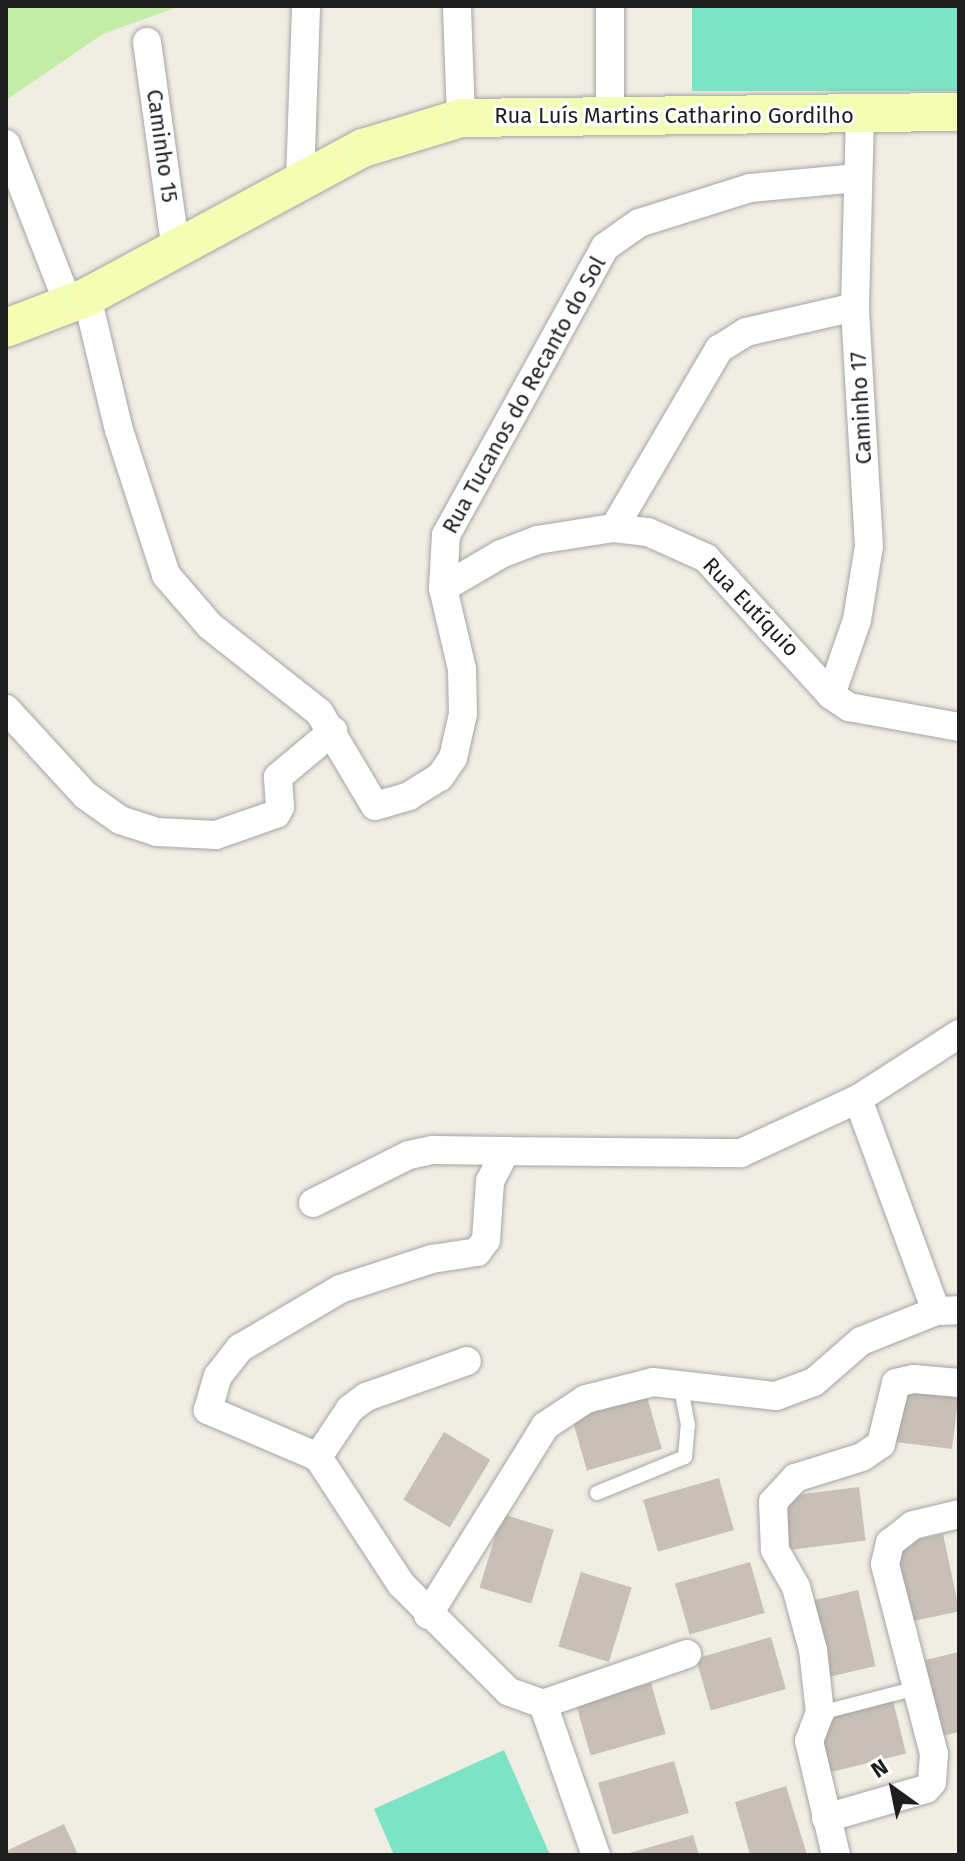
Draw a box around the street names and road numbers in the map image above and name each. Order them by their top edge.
street label: Caminho 15 [141,88,183,204]
street label: Rua Luís Martins Catharino Gordilho [494,103,854,129]
street label: Rua Tucanos do Recanto do Sol [437,252,611,538]
street label: Caminho 17 [845,351,877,465]
street label: Rua Eutíquio [697,552,805,662]

